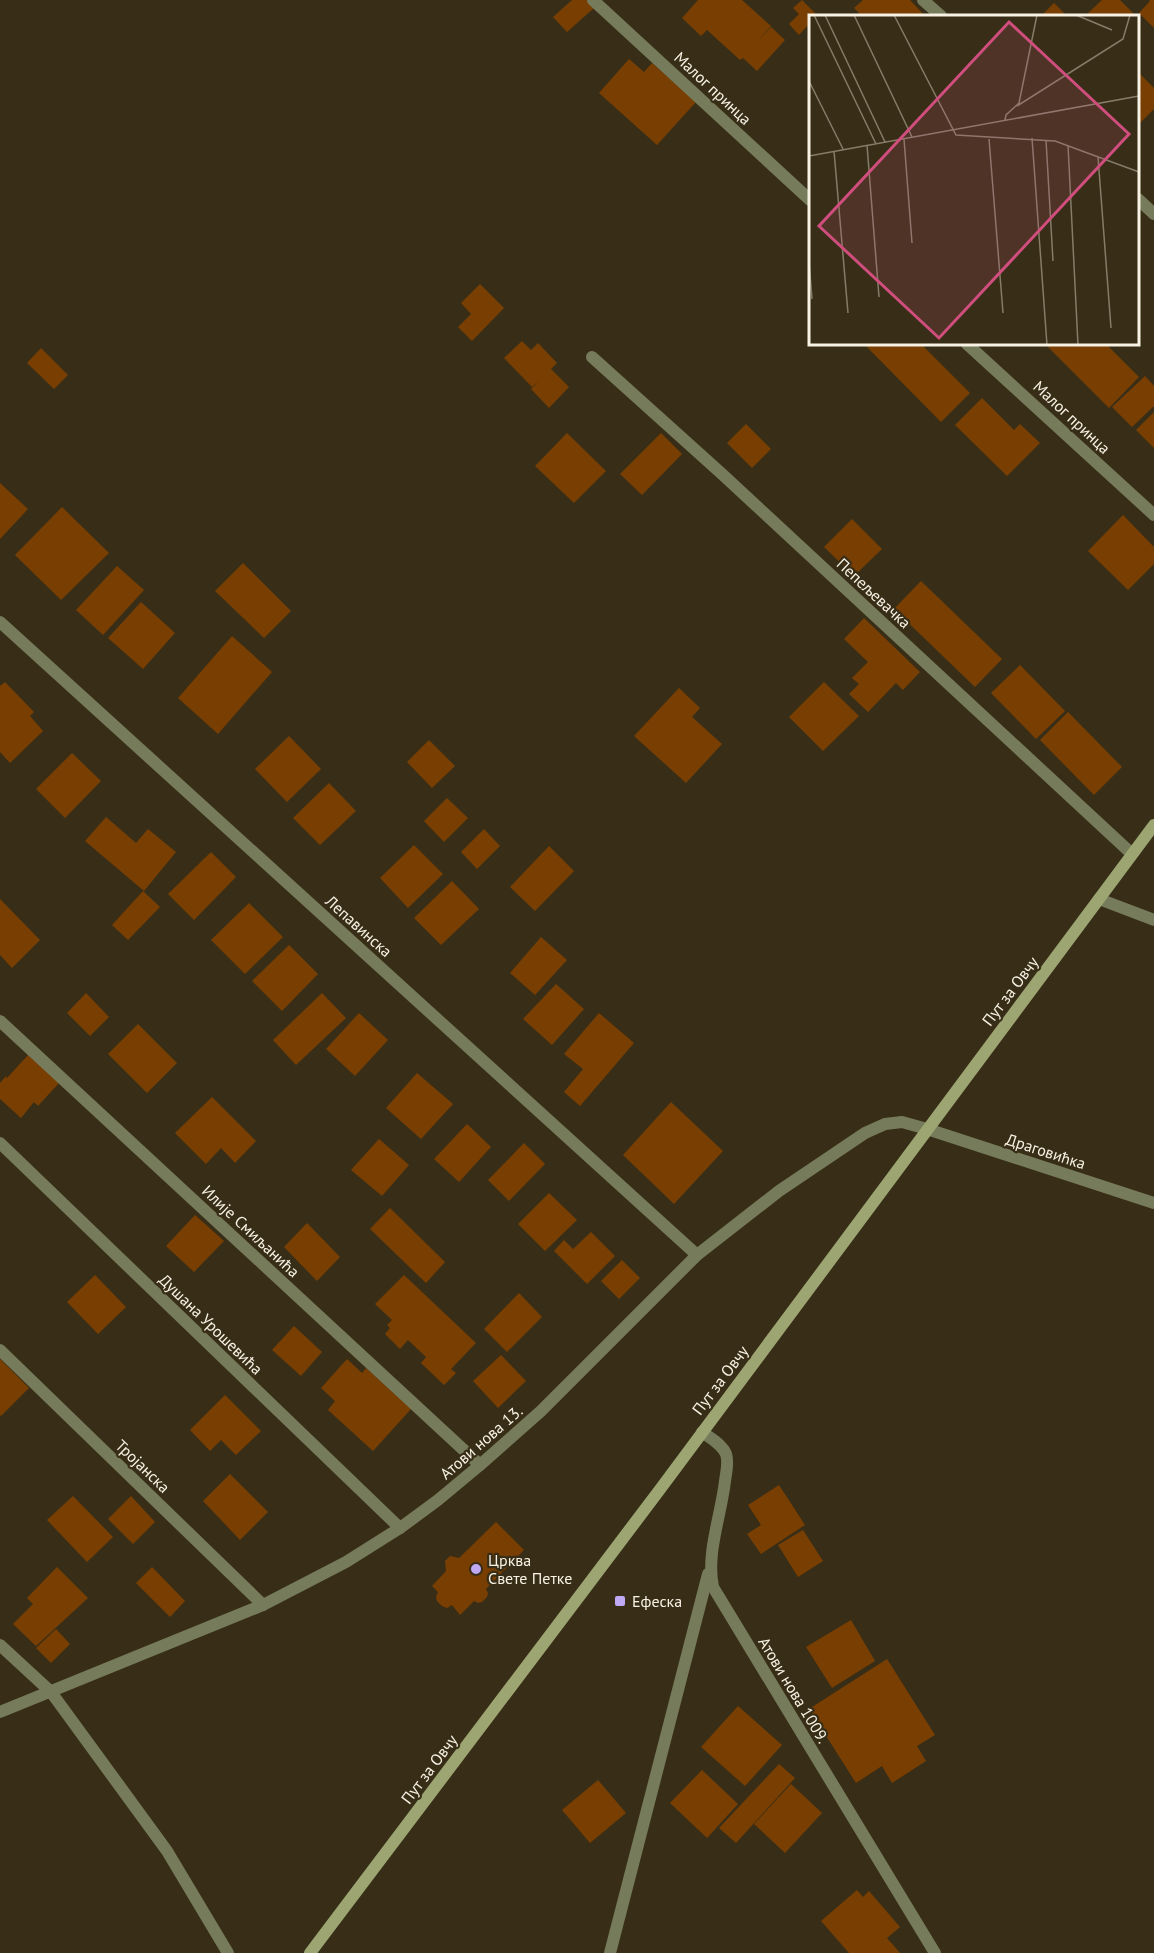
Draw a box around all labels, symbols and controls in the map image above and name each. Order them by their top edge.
inset map [809,15,1139,345]
street label: Малог принца [670,47,756,129]
street label: Малог принца [1029,376,1115,458]
street label: Пепељевачка [833,554,915,632]
street label: Лепавинска [321,890,396,961]
street label: Пут за Овчу [977,952,1043,1030]
street label: Драговићка [1004,1129,1088,1173]
street label: Илије Смиљанића [198,1181,304,1281]
street label: Душана Урошевића [155,1269,267,1379]
street label: Пут за Овчу [687,1341,753,1419]
street label: Атови нова 13. [436,1401,526,1483]
street label: Тројанска [112,1435,174,1497]
place label: Црква Свете Петке [488,1550,572,1588]
marker: Црква Свете Петке [469,1562,483,1576]
place label: Ефеска [632,1591,682,1611]
marker: Ефеска [613,1594,627,1608]
street label: Атови нова 1009. [754,1633,834,1747]
street label: Пут за Овчу [396,1730,462,1808]

